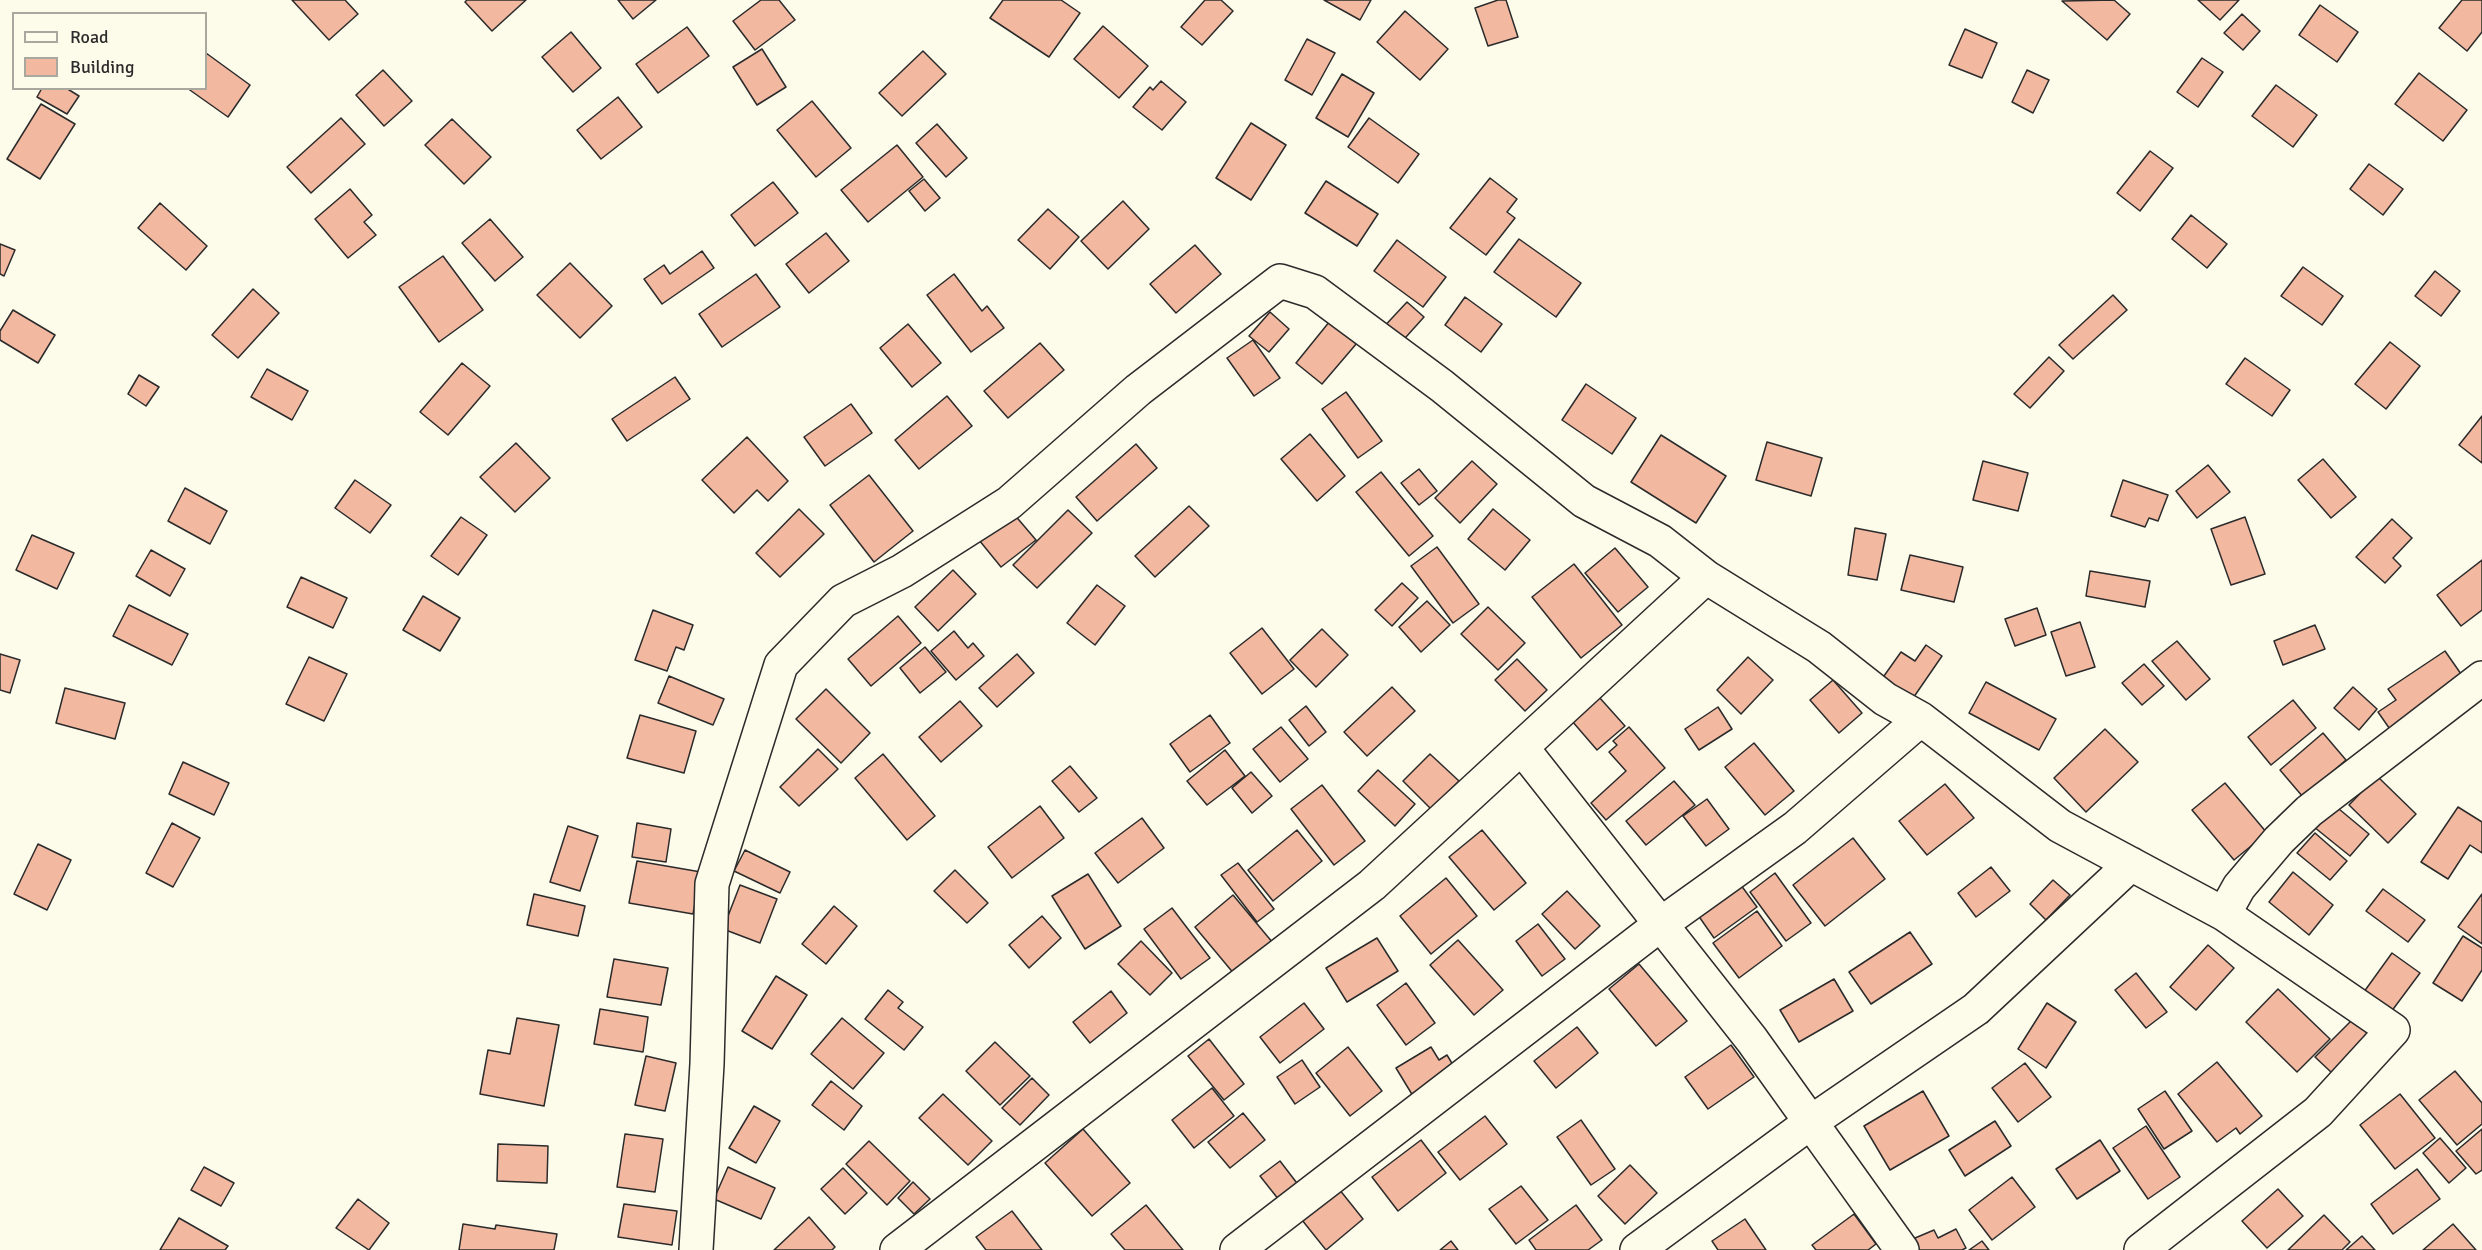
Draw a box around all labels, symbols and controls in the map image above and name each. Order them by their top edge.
legend [12,12,207,90]
text: Road [70,26,109,48]
text: Building [70,56,134,78]

